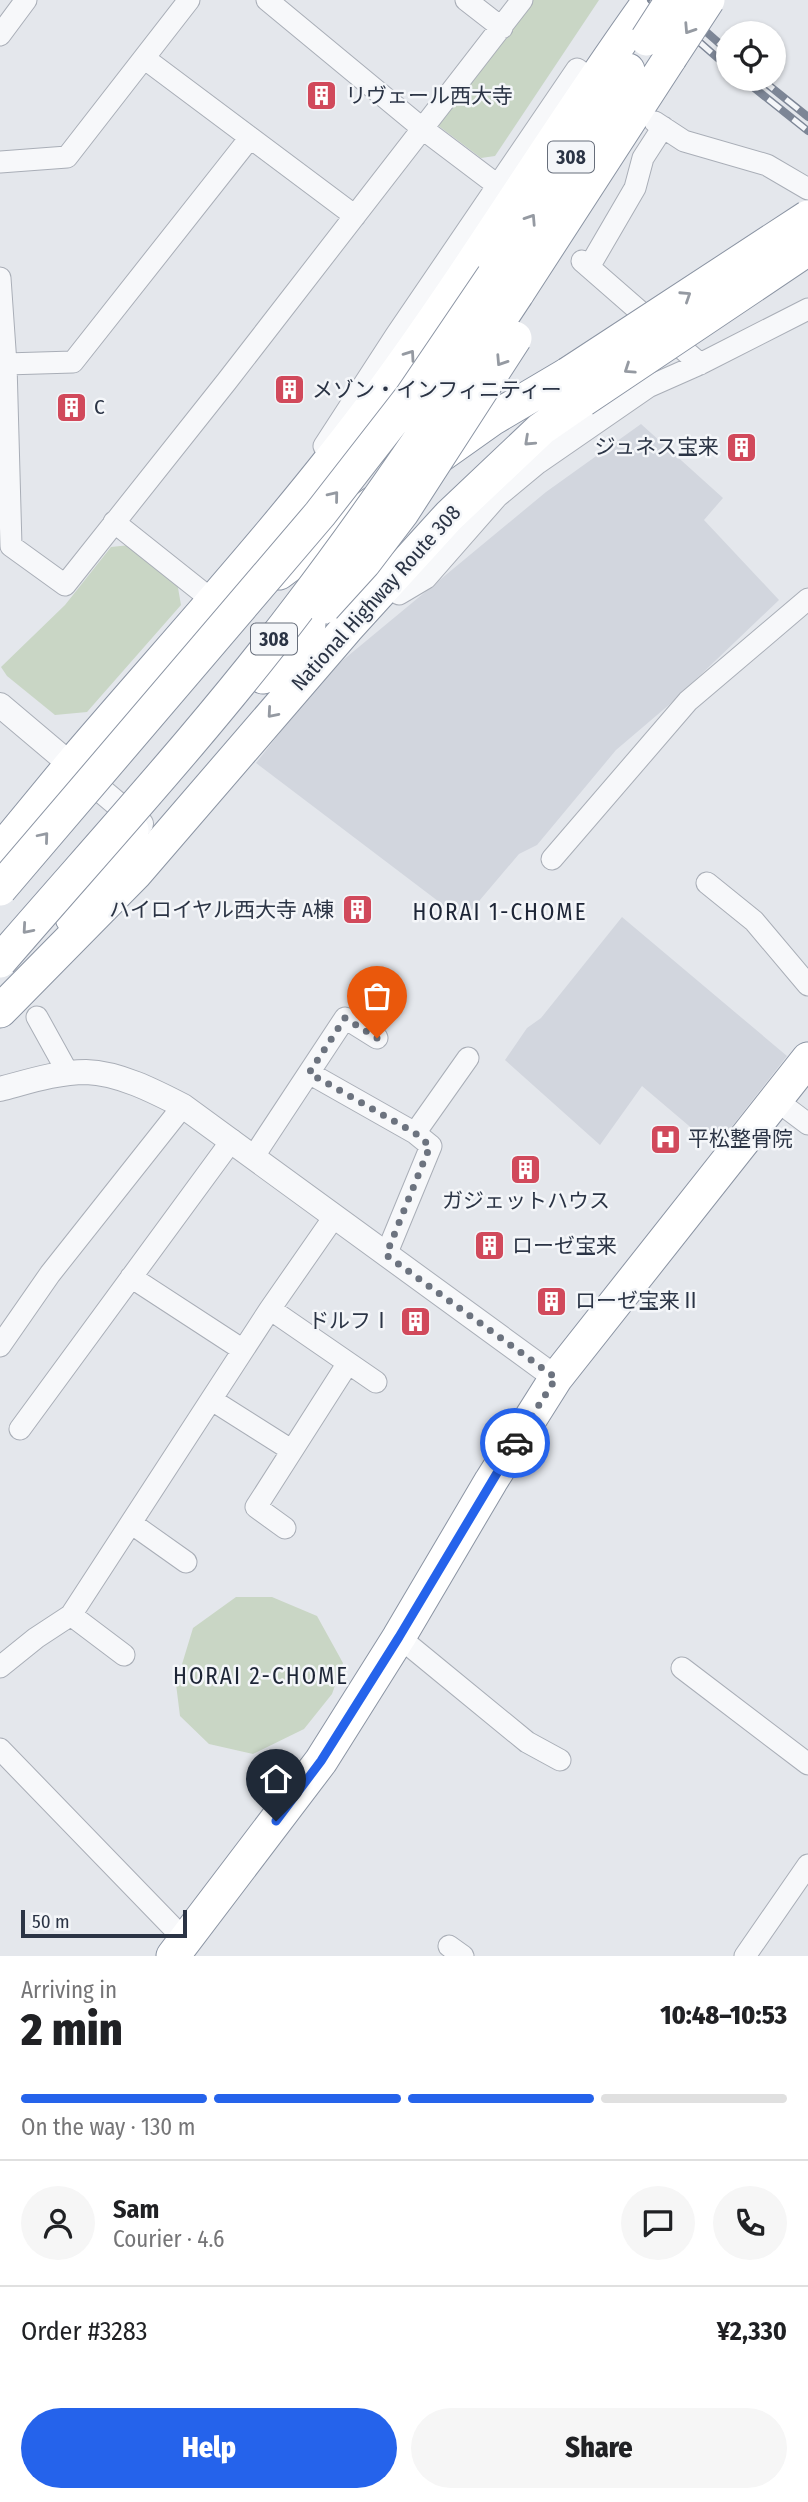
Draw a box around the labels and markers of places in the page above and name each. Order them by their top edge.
building icon: リヴェール西大寺 [305,79,339,113]
place label: リヴェール西大寺 [345,83,513,109]
building icon: メゾン・インフィニティー [272,373,306,407]
place label: メゾン・インフィニティー [312,377,562,403]
building icon: C [54,390,88,424]
place label: C [94,394,105,420]
building icon: ジュネス宝来 [725,430,759,464]
place label: ジュネス宝来 [594,434,719,460]
building icon: ハイロイヤル西大寺 A棟 [340,893,374,927]
place label: ハイロイヤル西大寺 A棟 [109,897,334,923]
pin [347,966,407,1038]
hospital icon: 平松整骨院 [648,1122,682,1156]
place label: 平松整骨院 [688,1126,793,1152]
building icon: ガジェットハウス [509,1152,543,1186]
place label: ガジェットハウス [442,1188,610,1214]
building icon: ローゼ宝来 [472,1229,506,1263]
place label: ローゼ宝来 [512,1233,617,1259]
building icon: ローゼ宝来Ⅱ [535,1284,569,1318]
place label: ローゼ宝来Ⅱ [575,1288,701,1314]
building icon: ドルフⅠ [398,1304,432,1338]
place label: ドルフⅠ [308,1308,392,1334]
pin [246,1749,306,1821]

